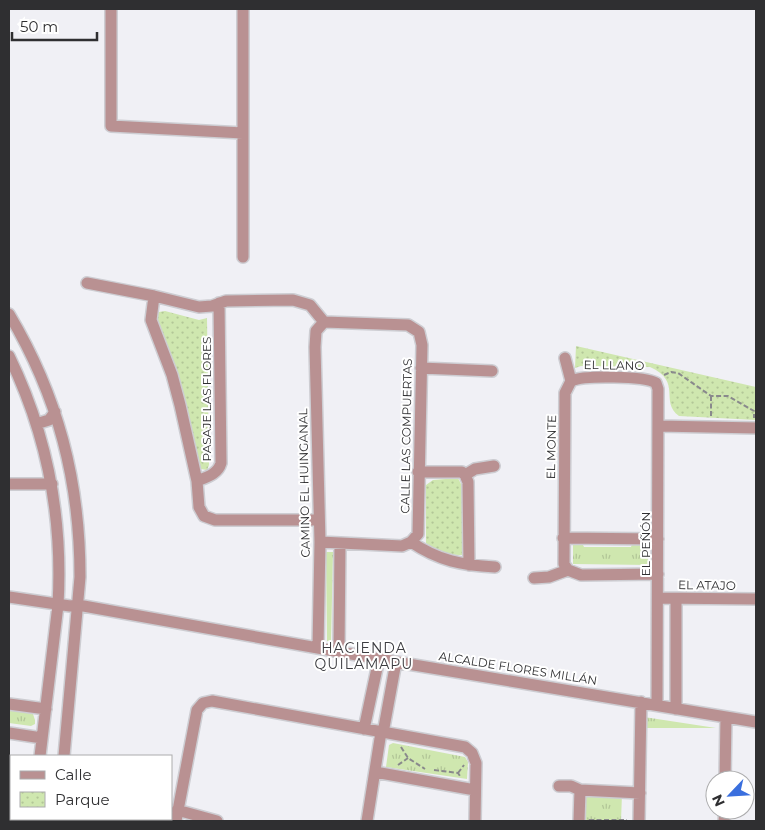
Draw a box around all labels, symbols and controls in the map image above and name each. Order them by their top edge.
scale bar [12,10,98,42]
text: 50 m [20,17,58,36]
street label: PASAJE LAS FLORES [199,337,214,461]
street label: EL LLANO [583,357,645,373]
street label: CALLE LAS COMPUERTAS [397,358,415,514]
street label: CAMINO EL HUINGANAL [295,408,313,558]
street label: EL MONTE [543,415,559,479]
street label: EL PEÑÓN [638,512,653,576]
street label: EL ATAJO [678,577,736,593]
district label: HACIENDA QUILAMAPU [315,639,413,673]
street label: ALCALDE FLORES MILLÁN [438,648,598,688]
legend [10,755,172,820]
text: Calle [55,765,92,784]
north arrow [705,770,755,820]
text: Parque [55,790,110,809]
text: N [708,792,729,809]

